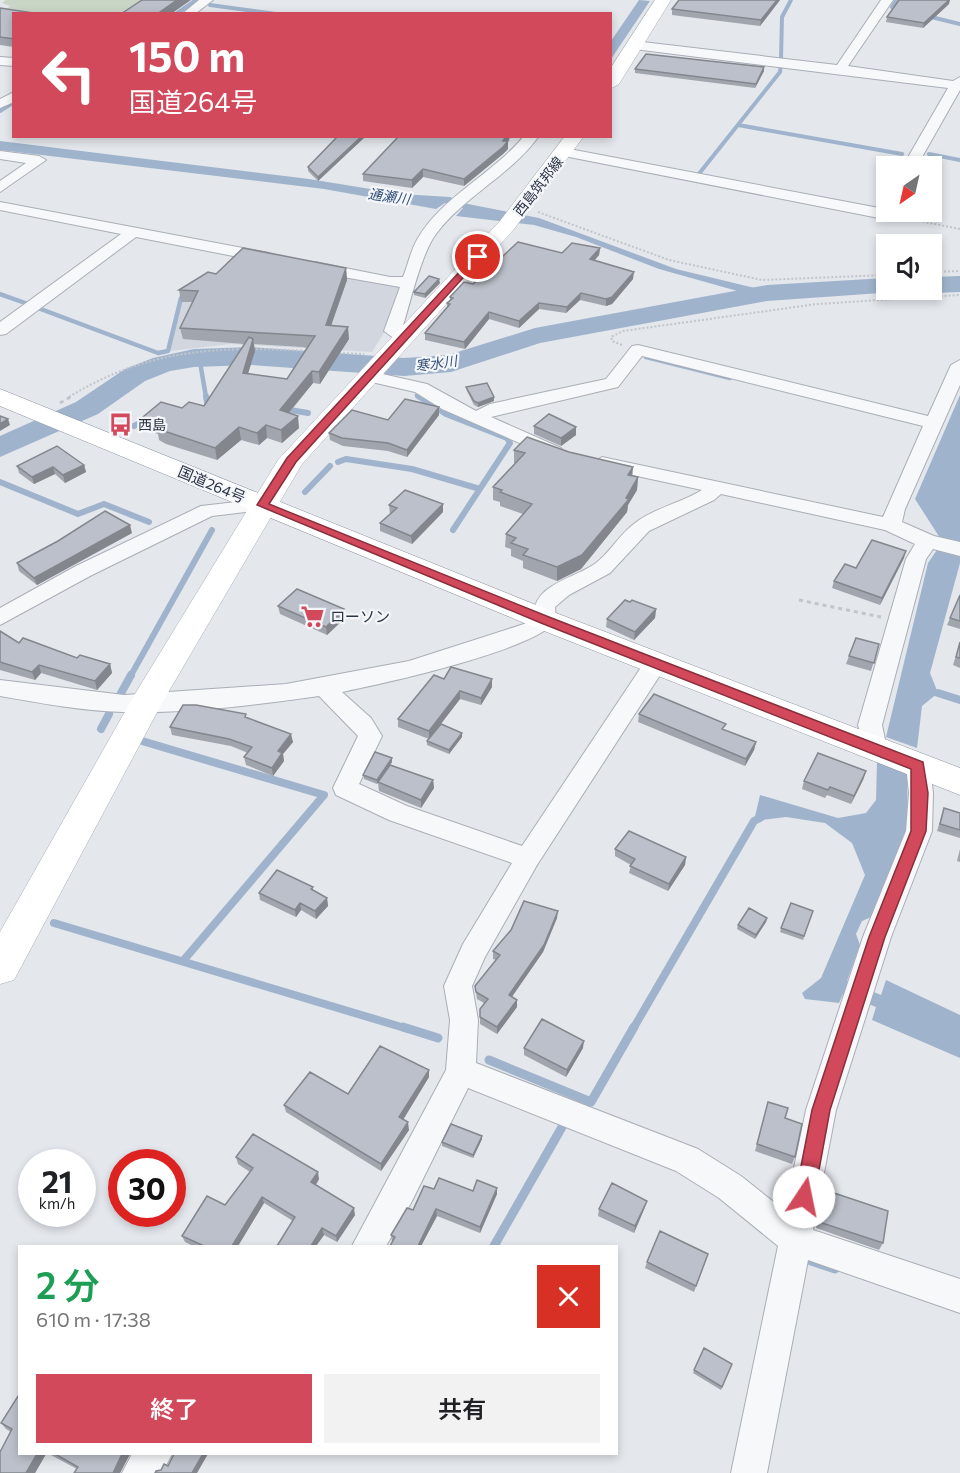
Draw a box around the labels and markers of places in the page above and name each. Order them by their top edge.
pin [452,231,503,282]
bus stop icon: 西島 [107,411,133,437]
place label: 西島 [138,416,166,433]
supermarket icon: ローソン [299,603,325,629]
place label: ローソン [330,607,390,625]

